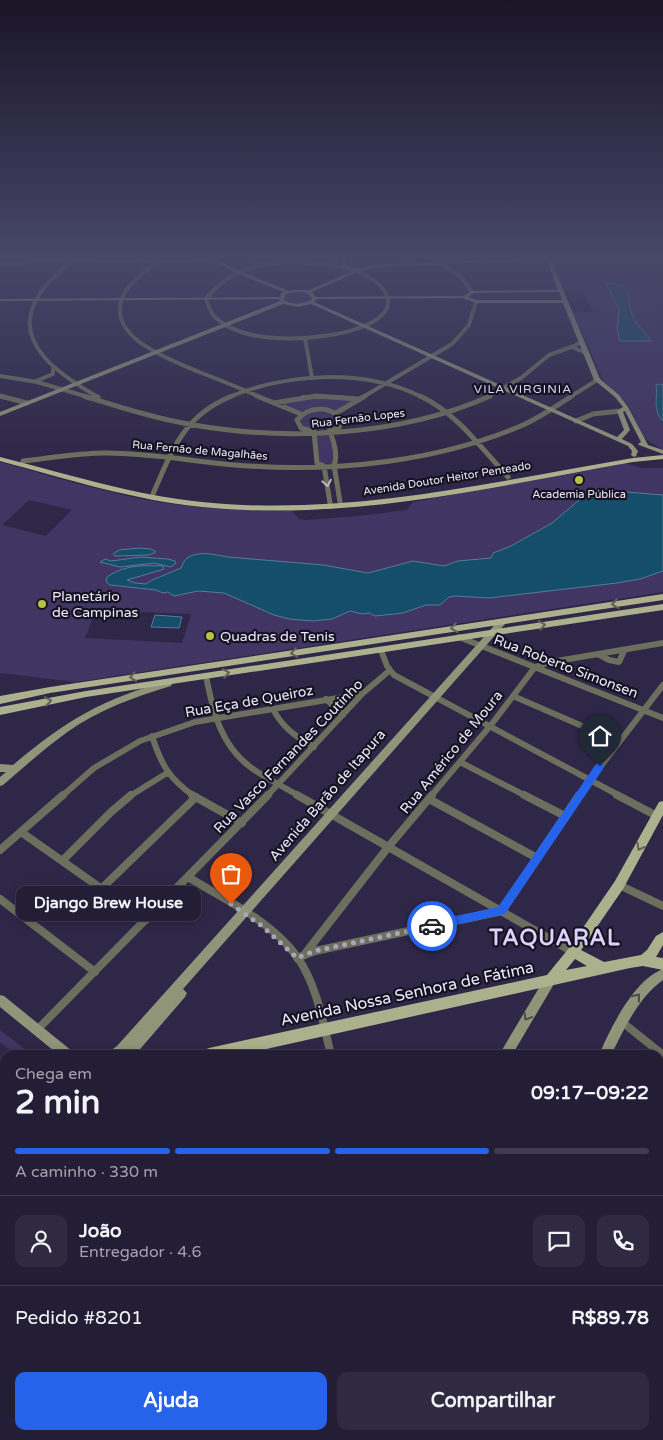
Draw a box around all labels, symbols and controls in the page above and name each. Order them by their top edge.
district label: VILA VIRGINIA [474,382,572,396]
street label: Rua Fernão Lopes [311,406,406,431]
street label: Rua Fernão de Magalhães [132,438,268,463]
street label: Avenida Doutor Heitor Penteado [362,459,532,498]
marker: Academia Pública [573,474,585,486]
one-way arrow [321,479,331,487]
place label: Academia Pública [532,488,626,501]
place label: Planetário de Campinas [52,588,139,621]
marker: Planetário de Campinas [36,598,48,610]
one-way arrow [610,598,618,609]
one-way arrow [538,620,546,630]
one-way arrow [450,623,459,633]
place label: Quadras de Tenis [220,628,335,645]
marker: Quadras de Tenis [204,630,216,642]
street label: Rua Roberto Simonsen [491,631,640,702]
one-way arrow [289,647,297,658]
one-way arrow [221,669,230,679]
one-way arrow [128,671,136,682]
street label: Rua Vasco Fernandes Coutinho [210,676,366,837]
street label: Rua Eça de Queiroz [184,682,315,721]
street label: Rua Américo de Moura [396,687,506,817]
one-way arrow [43,696,52,706]
pin [579,715,621,766]
icon: home [586,722,614,750]
street label: Avenida Barão de Itapura [266,726,389,865]
one-way arrow [636,842,646,851]
pin [210,853,252,904]
icon: bag [217,860,245,888]
callout: Django Brew House [16,886,201,922]
text: Django Brew House [34,893,183,913]
courier [407,901,457,951]
icon: car [418,912,446,940]
district label: TAQUARAL [488,925,621,951]
street label: Avenida Nossa Senhora de Fátima [279,957,536,1031]
one-way arrow [632,994,640,1003]
one-way arrow [524,1012,534,1021]
text: Chega em [15,1064,92,1084]
text: 09:17–09:22 [531,1082,649,1104]
text: 2 min [15,1084,100,1122]
text: A caminho · 330 m [15,1162,158,1182]
button: person [15,1215,67,1267]
button: chat [533,1215,585,1267]
button: phone [597,1215,649,1267]
text: João [79,1220,122,1242]
text: Entregador · 4.6 [79,1242,201,1262]
text: Pedido #8201 [15,1307,143,1329]
text: R$89.78 [571,1307,649,1329]
button: Ajuda [15,1372,327,1430]
button: Compartilhar [337,1372,649,1430]

